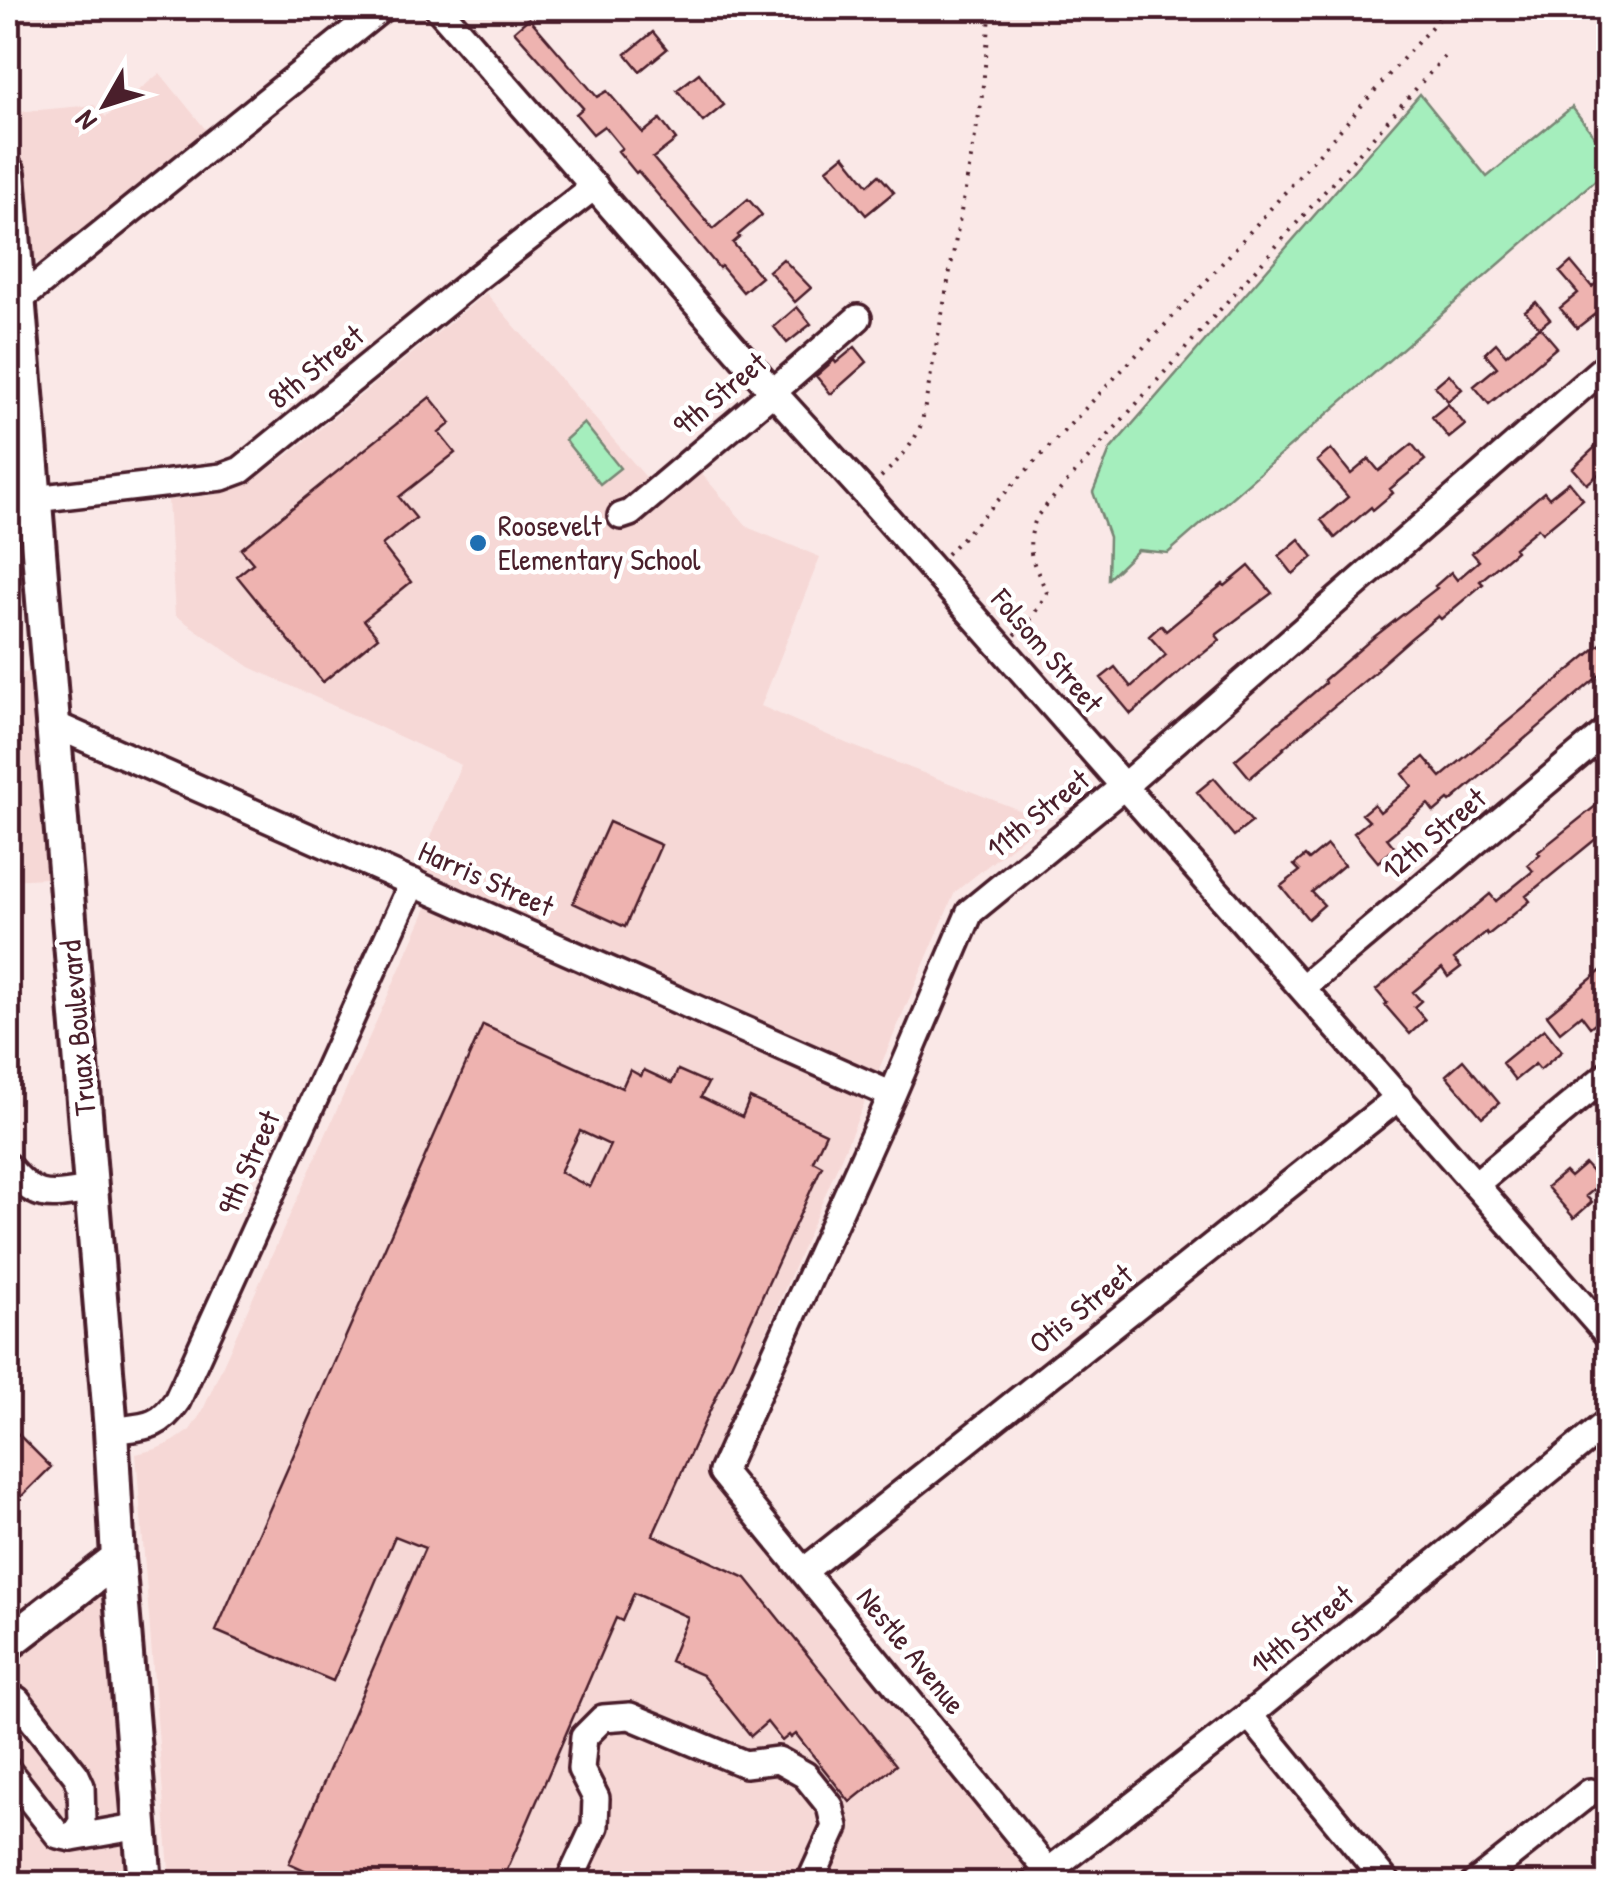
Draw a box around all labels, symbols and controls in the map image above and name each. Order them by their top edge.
north arrow [55,55,155,155]
text: N [66,103,105,138]
street label: 8th Street [259,315,372,417]
street label: 9th Street [664,342,775,444]
place label: Roosevelt Elementary School [498,505,700,579]
marker: Roosevelt Elementary School [467,532,489,554]
street label: Folsom Street [982,579,1113,721]
street label: 11th Street [978,759,1098,867]
street label: 12th Street [1373,777,1494,889]
street label: Harris Street [413,831,561,926]
street label: Truax Boulevard [49,938,105,1117]
street label: 9th Street [207,1103,289,1221]
street label: Otis Street [1020,1254,1141,1362]
street label: 14th Street [1241,1575,1362,1683]
street label: Nestle Avenue [848,1578,975,1722]

